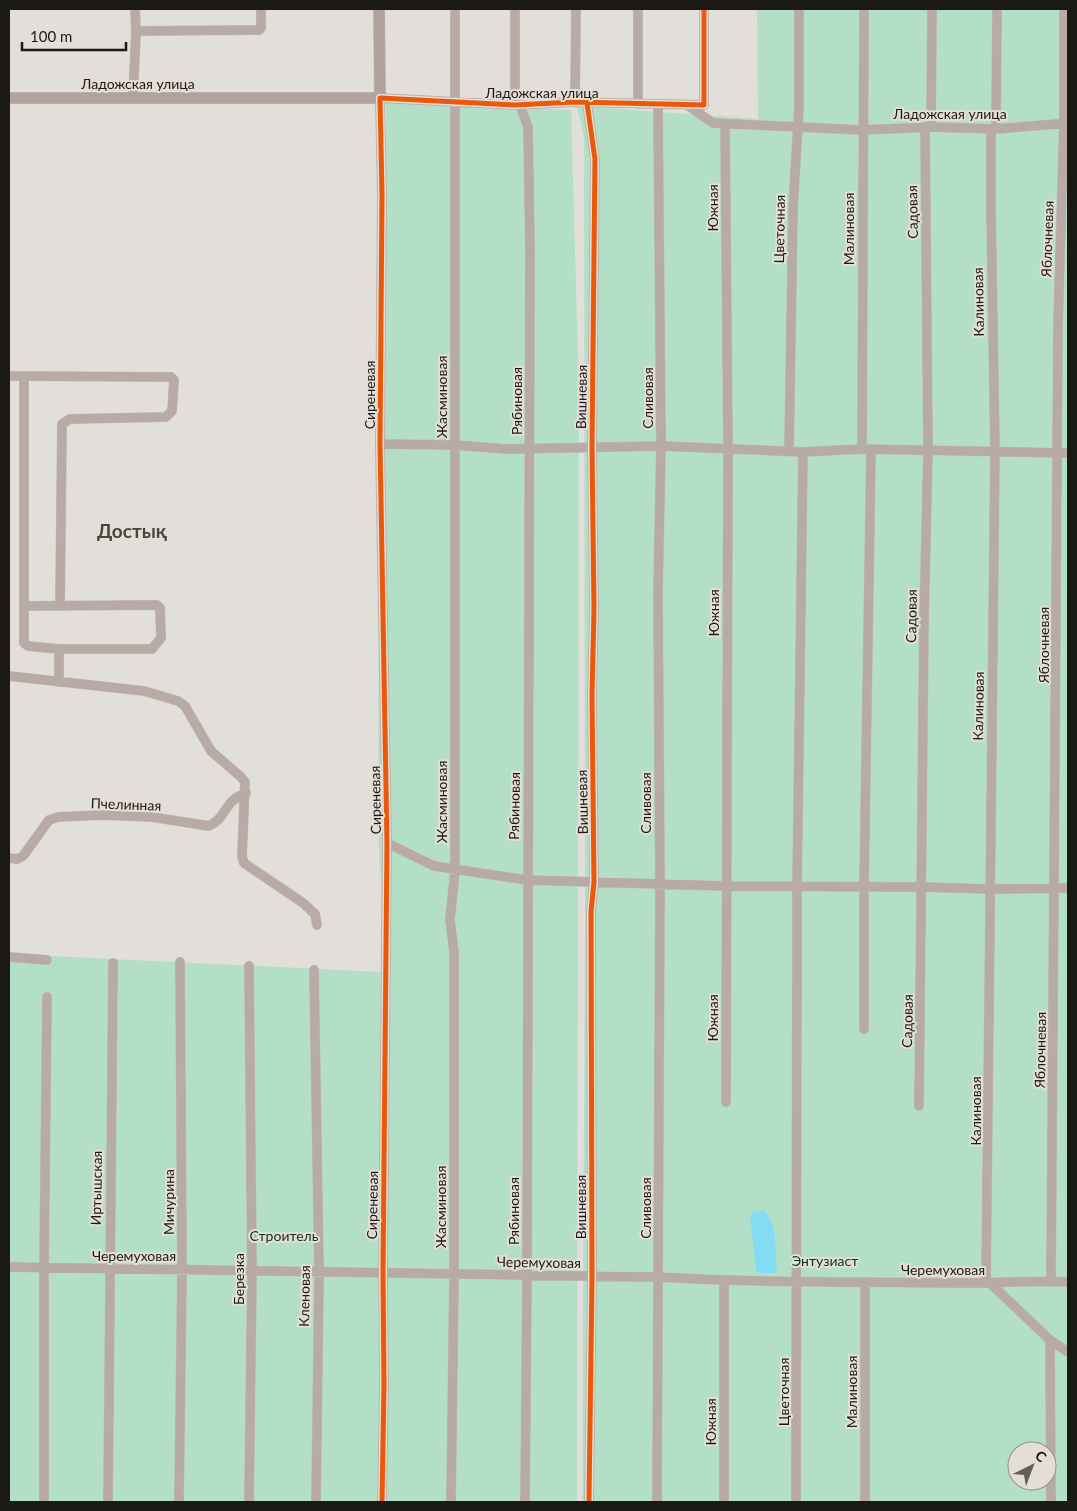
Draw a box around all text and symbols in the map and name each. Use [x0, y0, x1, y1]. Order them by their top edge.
scale bar [22, 20, 126, 52]
text: 100 m [30, 27, 72, 45]
street label: Ладожская улица [80, 75, 195, 92]
street label: Ладожская улица [484, 84, 599, 101]
street label: Ладожская улица [892, 105, 1007, 122]
street label: Южная [704, 184, 721, 232]
street label: Садовая [903, 185, 921, 239]
street label: Малиновая [840, 193, 857, 265]
street label: Цветочная [770, 194, 788, 264]
street label: Яблочневая [1037, 200, 1057, 279]
street label: Калиновая [969, 267, 987, 337]
street label: Жасминовая [433, 356, 450, 438]
street label: Сиреневая [361, 361, 378, 429]
street label: Вишневая [572, 365, 590, 429]
street label: Рябиновая [508, 367, 525, 435]
street label: Сливовая [639, 367, 656, 429]
district label: Достық [97, 519, 168, 542]
street label: Южная [705, 589, 722, 637]
street label: Садовая [902, 589, 920, 643]
street label: Яблочневая [1035, 607, 1052, 684]
street label: Калиновая [969, 671, 987, 741]
street label: Жасминовая [433, 761, 450, 843]
street label: Сиреневая [366, 766, 384, 834]
street label: Вишневая [573, 770, 591, 834]
street label: Рябиновая [505, 772, 523, 840]
street label: Сливовая [637, 772, 654, 834]
street label: Пчелинная [90, 794, 162, 814]
street label: Южная [704, 994, 721, 1042]
street label: Садовая [898, 994, 916, 1048]
street label: Яблочневая [1031, 1012, 1049, 1089]
street label: Калиновая [967, 1076, 984, 1146]
street label: Иртышская [87, 1150, 105, 1226]
street label: Жасминовая [432, 1166, 449, 1248]
street label: Мичурина [160, 1169, 177, 1235]
street label: Сиреневая [363, 1171, 381, 1239]
street label: Вишневая [572, 1175, 589, 1239]
street label: Рябиновая [505, 1177, 522, 1245]
street label: Сливовая [637, 1177, 654, 1239]
park label: Строитель [249, 1227, 319, 1244]
street label: Черемуховая [92, 1247, 176, 1264]
park label: Энтузиаст [792, 1252, 858, 1269]
street label: Березка [230, 1253, 247, 1305]
street label: Черемуховая [497, 1253, 581, 1271]
street label: Черемуховая [901, 1261, 985, 1278]
street label: Кленовая [295, 1265, 313, 1327]
street label: Малиновая [843, 1356, 860, 1428]
street label: Цветочная [775, 1358, 792, 1426]
street label: Южная [702, 1398, 719, 1446]
north arrow [1007, 1441, 1057, 1491]
text: С [1032, 1447, 1051, 1466]

